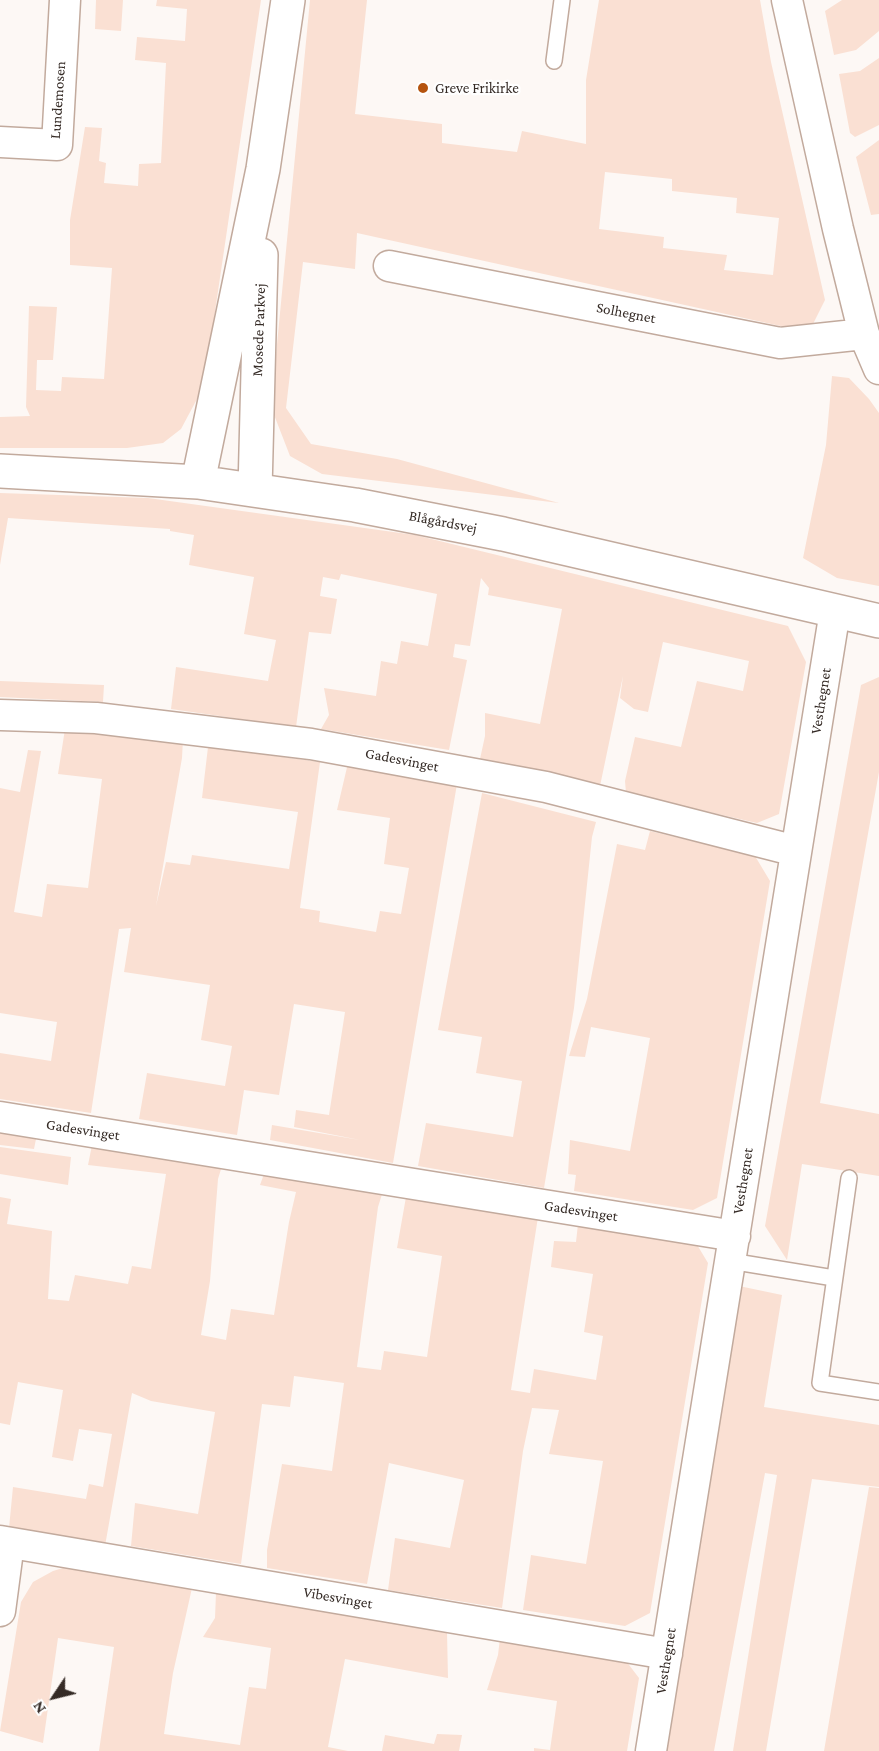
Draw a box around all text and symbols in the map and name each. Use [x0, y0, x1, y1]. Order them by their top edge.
street label: Lundemosen [46, 61, 70, 139]
place label: Greve Frikirke [435, 79, 519, 97]
marker: Greve Frikirke [416, 81, 430, 95]
street label: Mosede Parkvej [248, 283, 270, 377]
street label: Solhegnet [595, 298, 657, 328]
street label: Blågårdsvej [407, 507, 479, 537]
street label: Vesthegnet [807, 667, 835, 735]
street label: Gadesvinget [364, 744, 440, 776]
street label: Gadesvinget [45, 1115, 121, 1145]
street label: Vesthegnet [729, 1147, 757, 1215]
street label: Gadesvinget [543, 1196, 619, 1226]
street label: Vibesvinget [302, 1583, 374, 1613]
street label: Vesthegnet [652, 1627, 680, 1695]
north arrow [24, 1667, 84, 1727]
text: N [29, 1698, 49, 1717]

